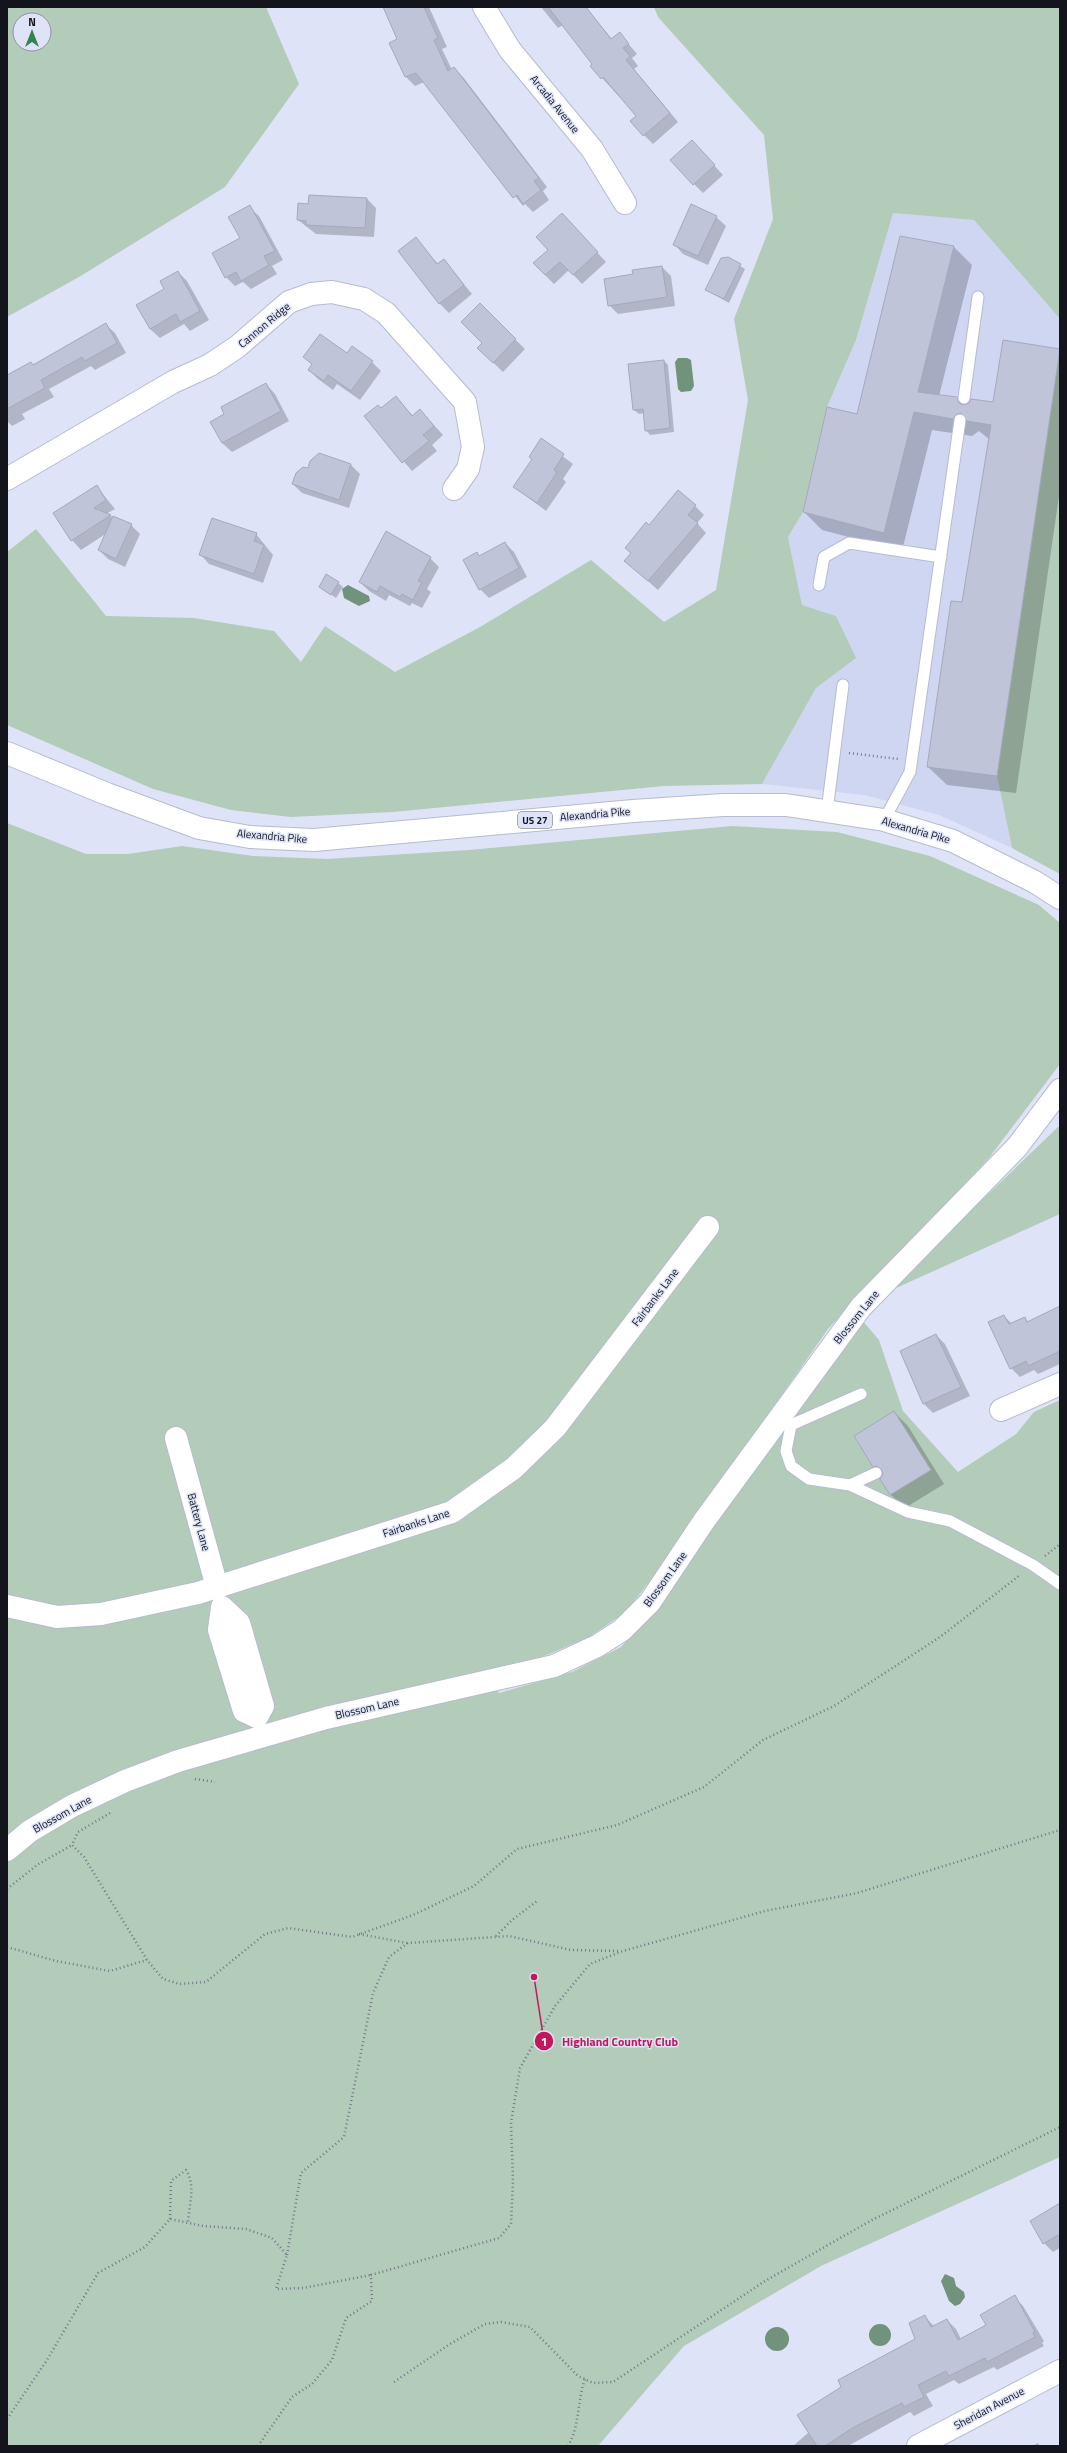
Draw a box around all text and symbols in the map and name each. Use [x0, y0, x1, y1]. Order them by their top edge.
north arrow [12, 12, 52, 52]
text: N [28, 14, 36, 30]
street label: Arcadia Avenue [526, 71, 584, 137]
street label: Cannon Ridge [234, 298, 294, 352]
street label: Alexandria Pike [559, 803, 631, 825]
road number: US 27 [518, 812, 552, 828]
street label: Alexandria Pike [880, 813, 953, 848]
street label: Alexandria Pike [236, 825, 308, 847]
street label: Fairbanks Lane [628, 1264, 683, 1330]
street label: Blossom Lane [829, 1286, 883, 1347]
street label: Battery Lane [184, 1491, 215, 1553]
street label: Fairbanks Lane [381, 1505, 452, 1541]
street label: Blossom Lane [639, 1548, 691, 1610]
street label: Blossom Lane [334, 1693, 401, 1723]
street label: Blossom Lane [30, 1791, 95, 1837]
callout: Highland Country Club [534, 2029, 686, 2053]
text: 1 [541, 2032, 547, 2051]
text: Highland Country Club [562, 2032, 678, 2051]
street label: Sheridan Avenue [951, 2382, 1027, 2433]

